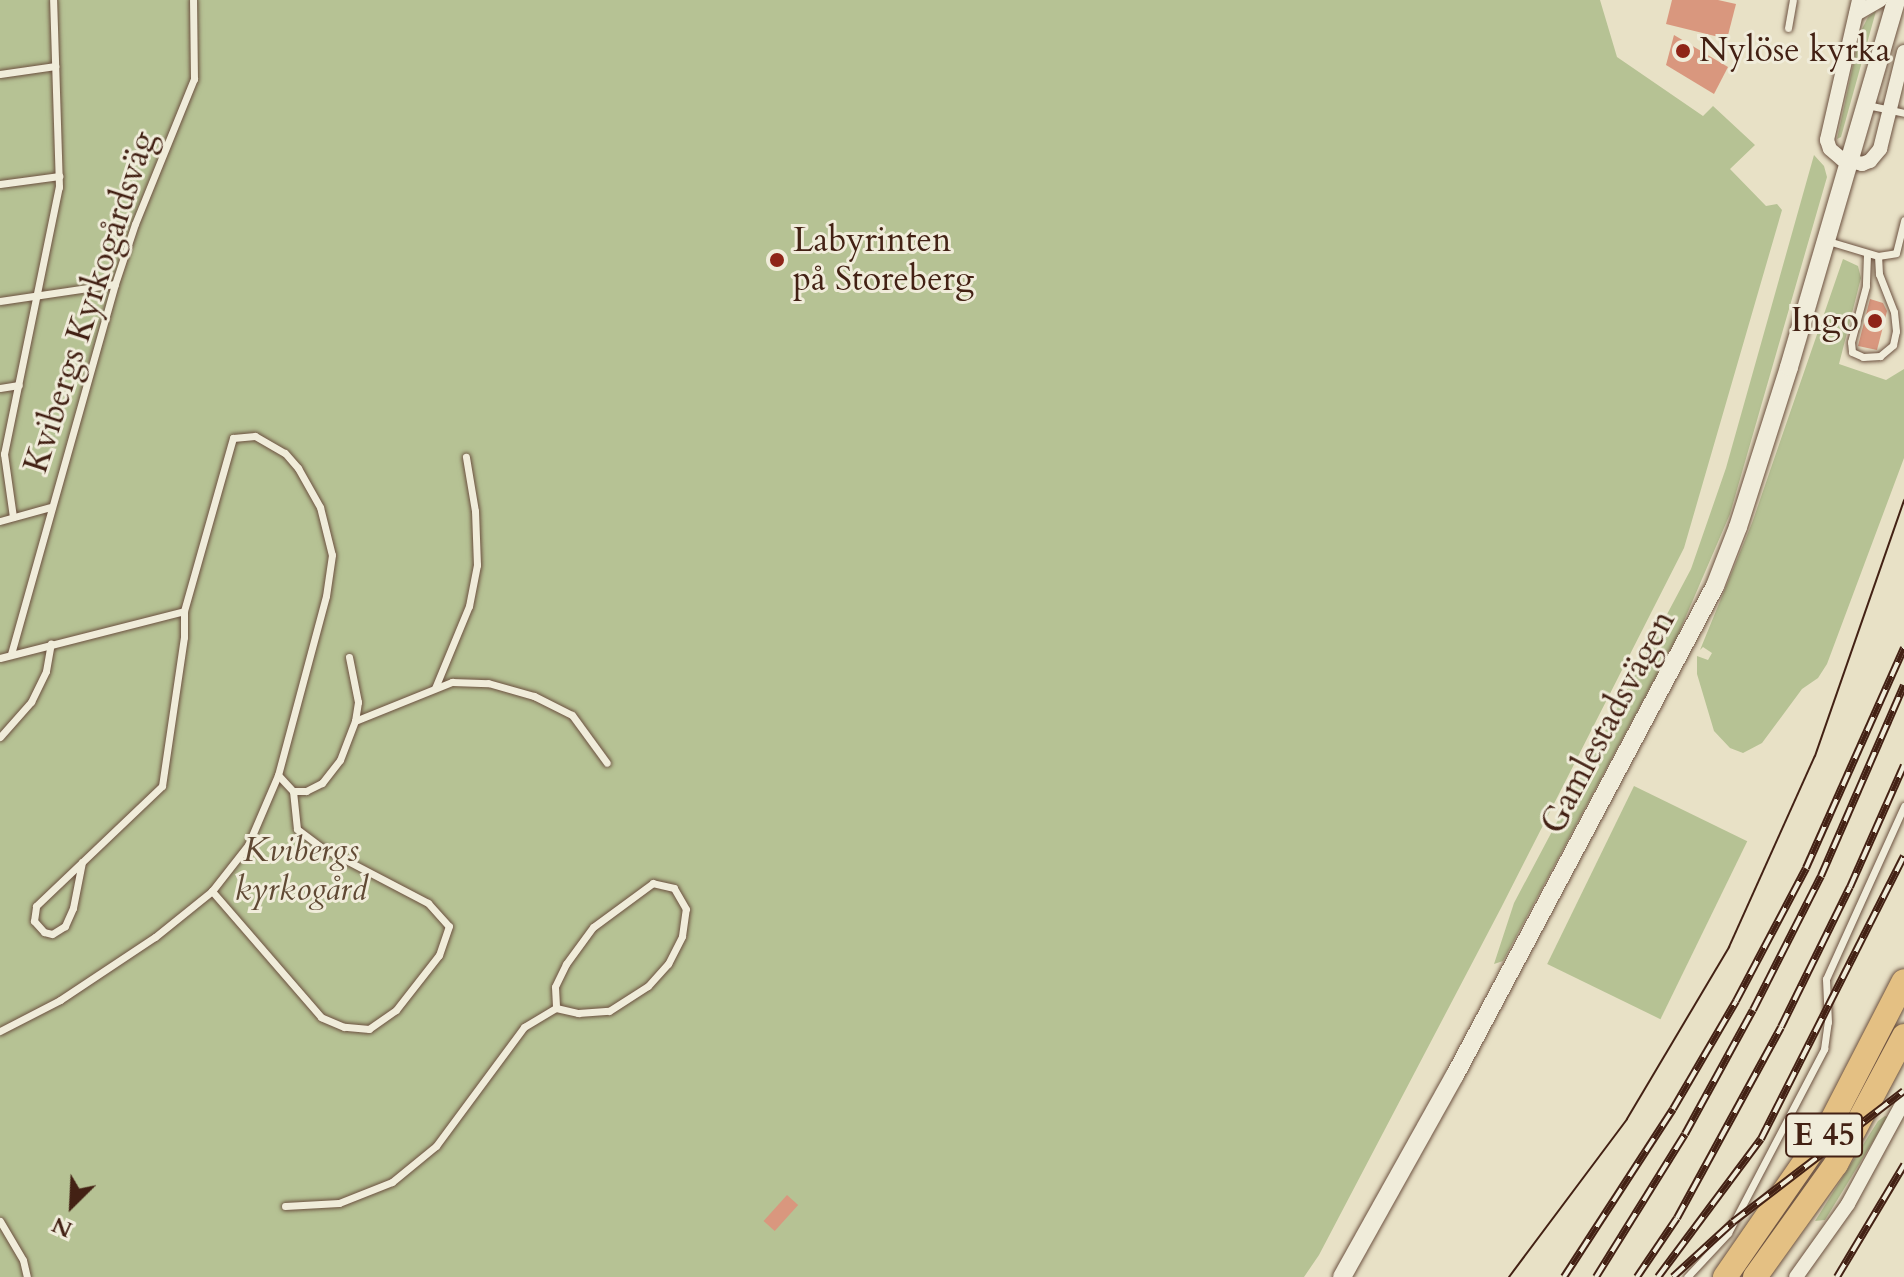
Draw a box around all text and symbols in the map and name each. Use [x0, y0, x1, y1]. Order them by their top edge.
place label: Nylöse kyrka [1699, 31, 1890, 71]
marker: Nylöse kyrka [1674, 42, 1692, 60]
street label: Kvibergs Kyrkogårdsväg [15, 126, 165, 478]
place label: Labyrinten på Storeberg [793, 220, 974, 300]
marker: Labyrinten på Storeberg [768, 251, 786, 269]
place label: Ingo [1791, 301, 1859, 341]
marker: Ingo [1866, 312, 1884, 330]
street label: Gamlestadsvägen [1532, 604, 1684, 840]
park label: Kvibergs kyrkogård [234, 830, 368, 910]
road number: E 45 [1784, 1107, 1864, 1163]
north arrow [32, 1165, 112, 1245]
text: N [47, 1209, 77, 1245]

